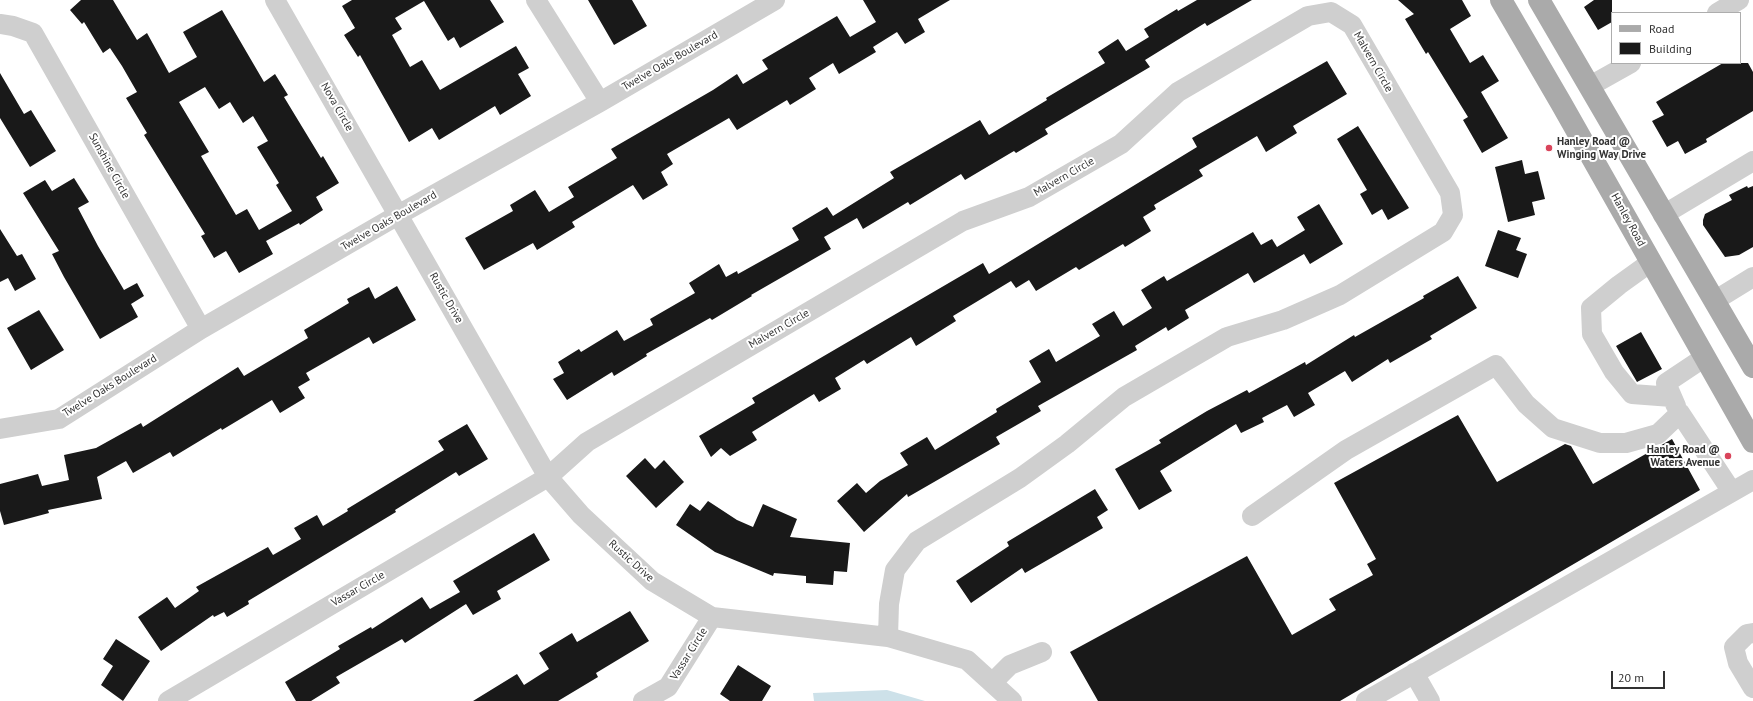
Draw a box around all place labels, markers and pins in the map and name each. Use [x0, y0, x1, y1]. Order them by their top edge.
place label: Hanley Road @ Winging Way Drive [1557, 135, 1646, 161]
marker: Hanley Road @ Winging Way Drive [1544, 143, 1554, 153]
place label: Hanley Road @ Waters Avenue [1647, 443, 1720, 469]
marker: Hanley Road @ Waters Avenue [1723, 451, 1733, 461]

